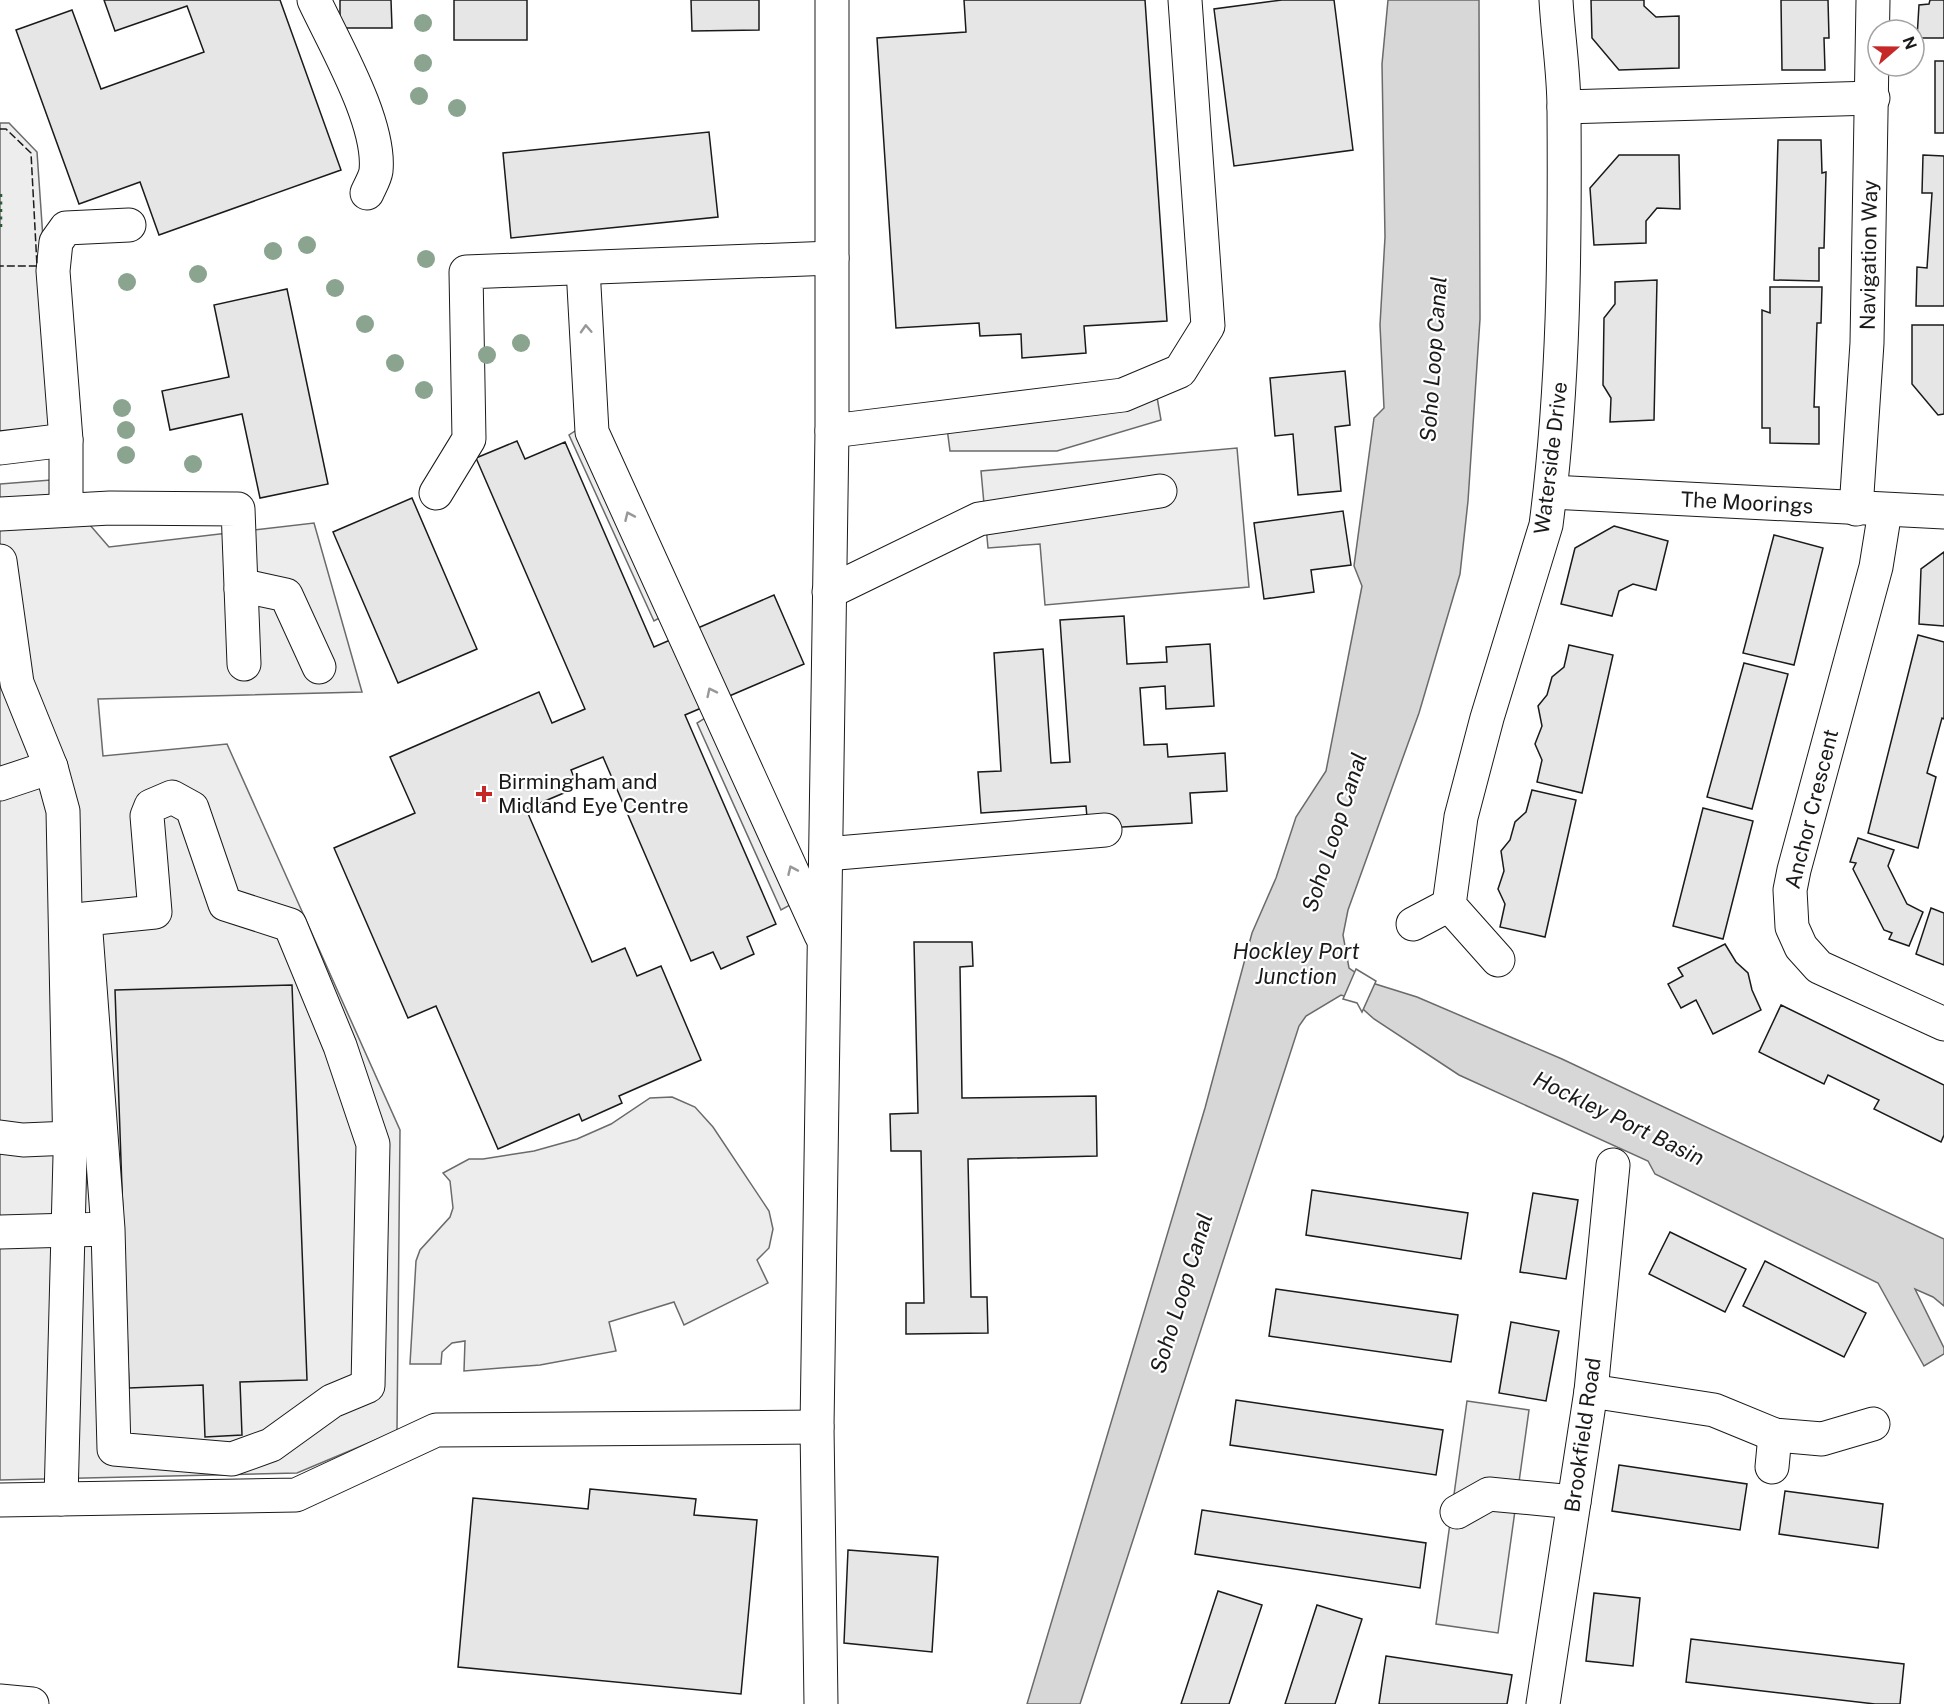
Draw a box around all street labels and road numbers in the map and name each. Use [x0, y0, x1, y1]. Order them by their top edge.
street label: Navigation Way [1855, 180, 1882, 330]
street label: Waterside Drive [1529, 380, 1572, 536]
street label: The Moorings [1680, 487, 1814, 518]
street label: Anchor Crescent [1780, 726, 1843, 891]
street label: Brookfield Road [1559, 1356, 1606, 1514]

